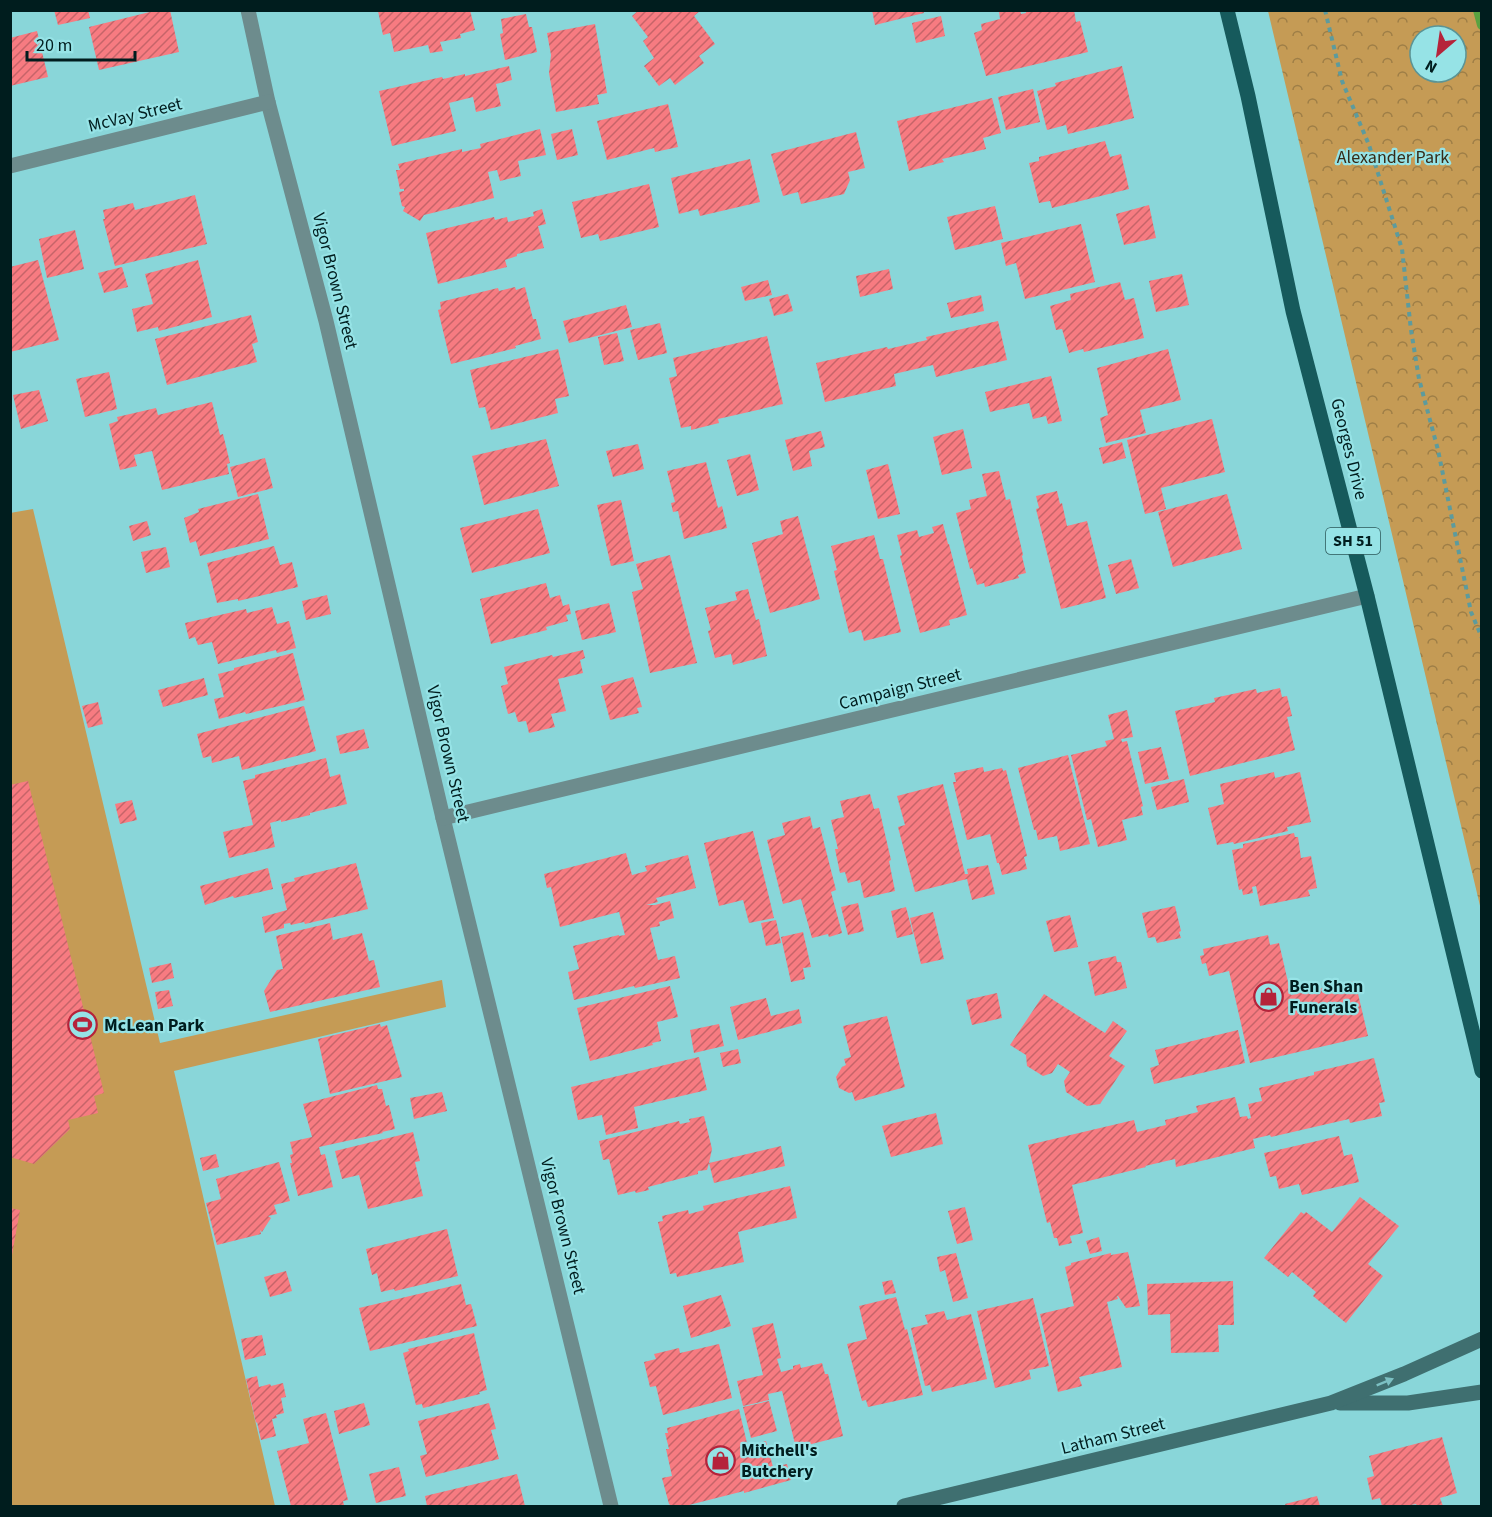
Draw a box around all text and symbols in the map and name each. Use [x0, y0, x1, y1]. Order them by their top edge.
scale bar [27, 24, 135, 62]
north arrow [1408, 24, 1468, 84]
text: 20 m [36, 33, 72, 58]
text: N [1421, 54, 1441, 78]
street label: McVay Street [85, 91, 185, 139]
park label: Alexander Park [1337, 145, 1449, 170]
street label: Vigor Brown Street [306, 210, 364, 352]
street label: Georges Drive [1324, 396, 1374, 502]
road number: SH 51 [1326, 528, 1380, 554]
street label: Campaign Street [836, 662, 964, 716]
street label: Vigor Brown Street [420, 683, 476, 825]
place label: Ben Shan Funerals [1289, 974, 1363, 1020]
shop icon: Ben Shan Funerals [1252, 980, 1284, 1012]
sports icon: McLean Park [67, 1009, 99, 1041]
place label: McLean Park [104, 1013, 204, 1038]
street label: Vigor Brown Street [534, 1155, 592, 1297]
one-way arrow [1377, 1377, 1395, 1387]
street label: Latham Street [1058, 1411, 1168, 1461]
place label: Mitchell's Butchery [741, 1438, 818, 1484]
shop icon: Mitchell's Butchery [704, 1444, 736, 1476]

